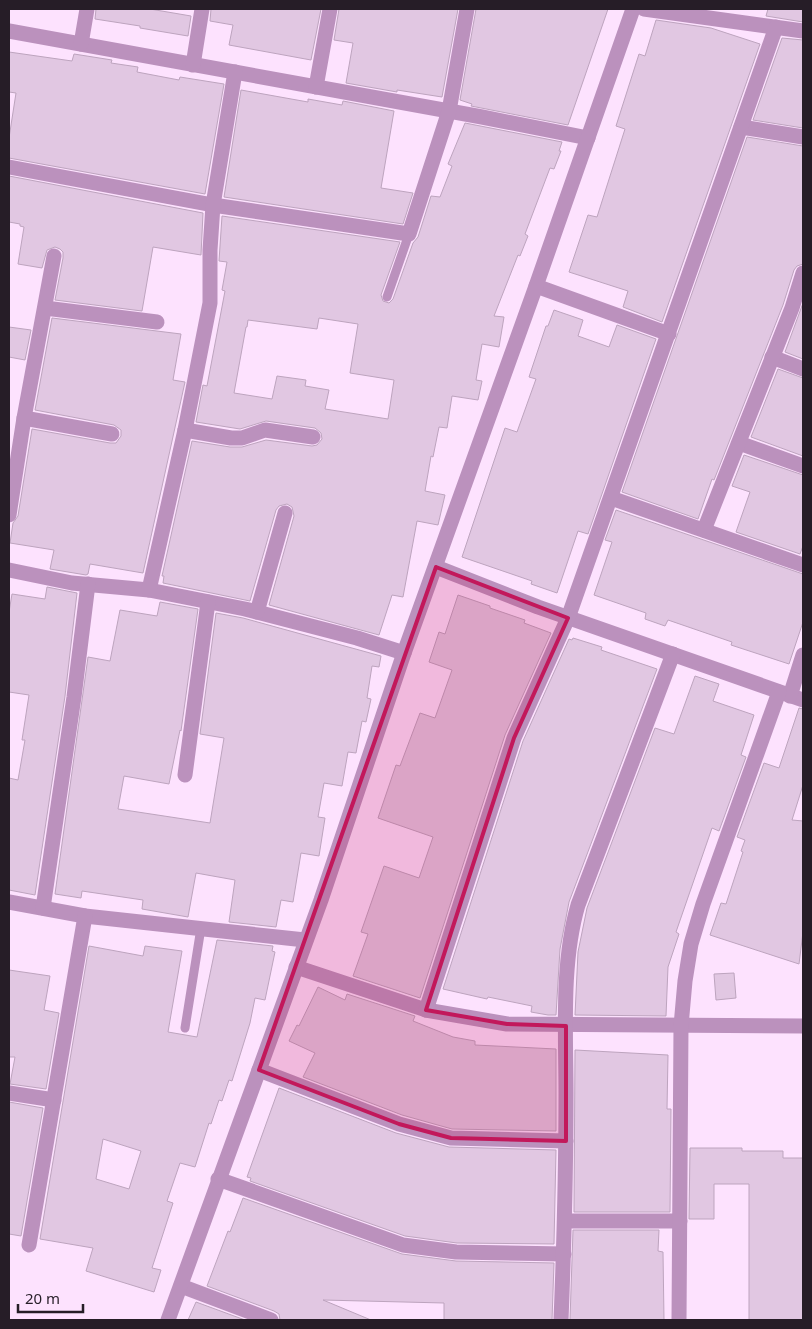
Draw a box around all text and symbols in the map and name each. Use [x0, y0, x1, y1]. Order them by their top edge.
scale bar [18, 1282, 82, 1314]
text: 20 m [25, 1288, 60, 1308]

